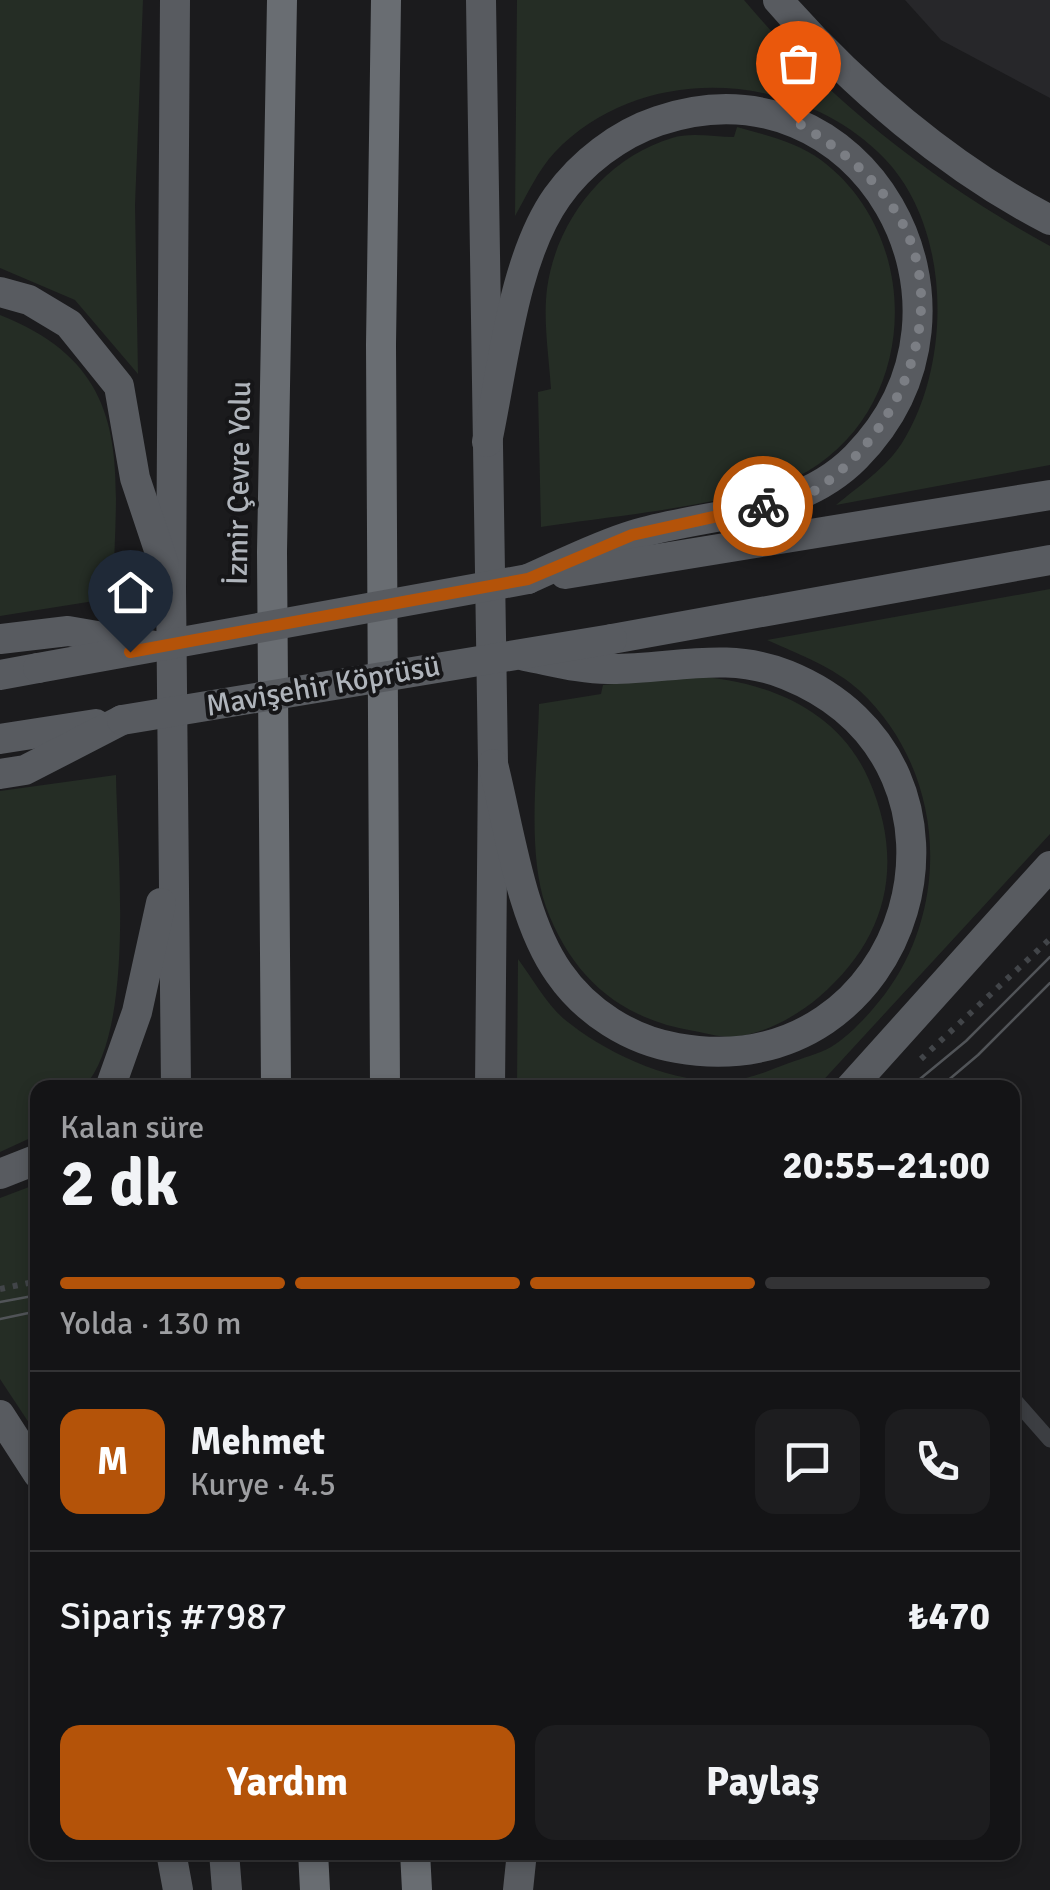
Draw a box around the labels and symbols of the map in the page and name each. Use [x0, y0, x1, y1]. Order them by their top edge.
pin [756, 21, 841, 124]
street label: İzmir Çevre Yolu [219, 381, 259, 585]
courier [713, 456, 813, 556]
pin [88, 550, 173, 653]
street label: Mavişehir Köprüsü [203, 647, 443, 725]

